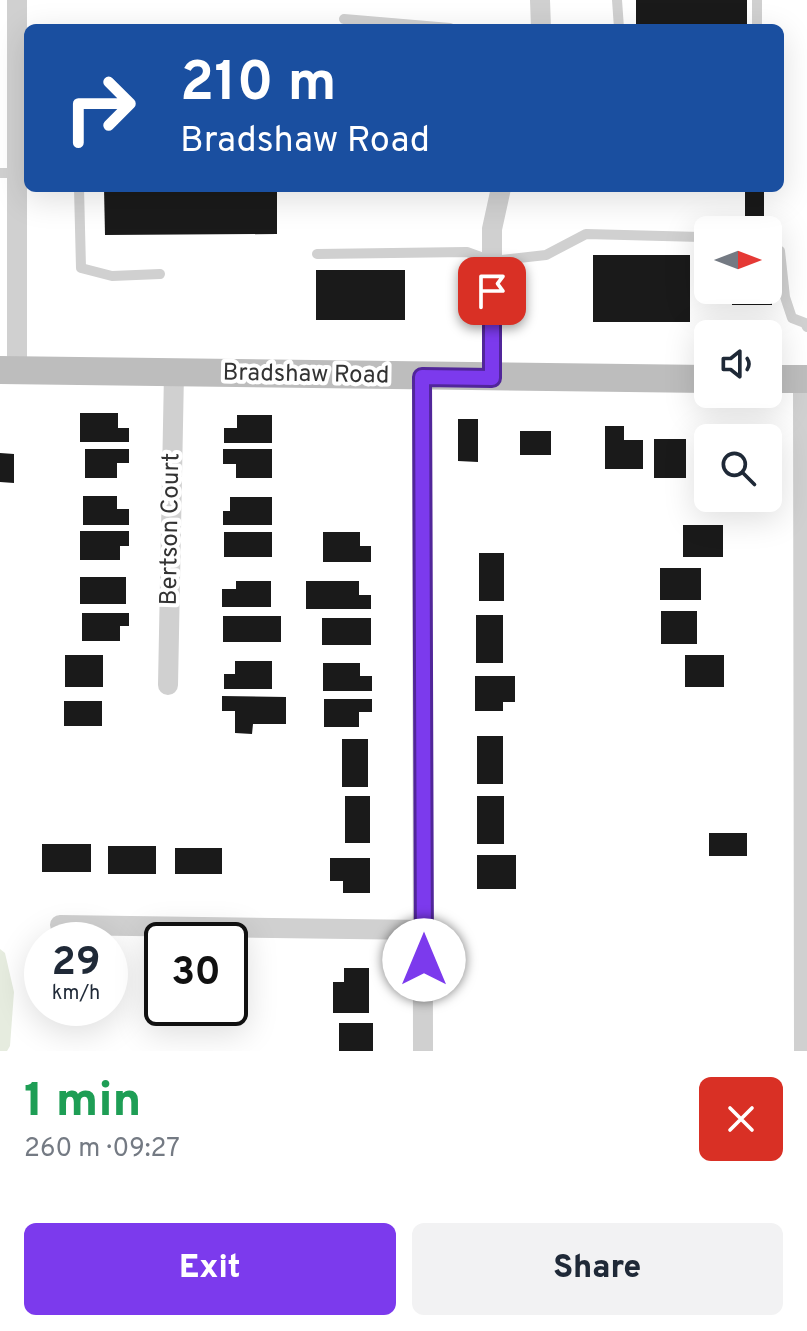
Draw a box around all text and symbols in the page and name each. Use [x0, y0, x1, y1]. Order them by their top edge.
text: 210 m [180, 50, 337, 120]
icon: right [48, 56, 152, 160]
text: Bradshaw Road [180, 119, 430, 165]
north arrow [694, 216, 782, 304]
map controls [694, 216, 782, 512]
pin [458, 257, 526, 325]
icon: arrive [470, 269, 514, 313]
button: sound [694, 320, 782, 408]
street label: Bradshaw Road [222, 359, 390, 391]
button: search [694, 424, 782, 512]
street label: Bertson Court [155, 452, 187, 606]
position arrow [382, 918, 466, 1002]
speed limit sign: 30 [144, 922, 248, 1026]
text: 29 [51, 939, 101, 989]
text: km/h [52, 981, 100, 1007]
text: 1 min [24, 1073, 141, 1133]
button: close [699, 1077, 783, 1161]
text: 260 m · 09:27 [24, 1133, 180, 1166]
button: Exit [24, 1223, 396, 1315]
button: Share [412, 1223, 783, 1315]

